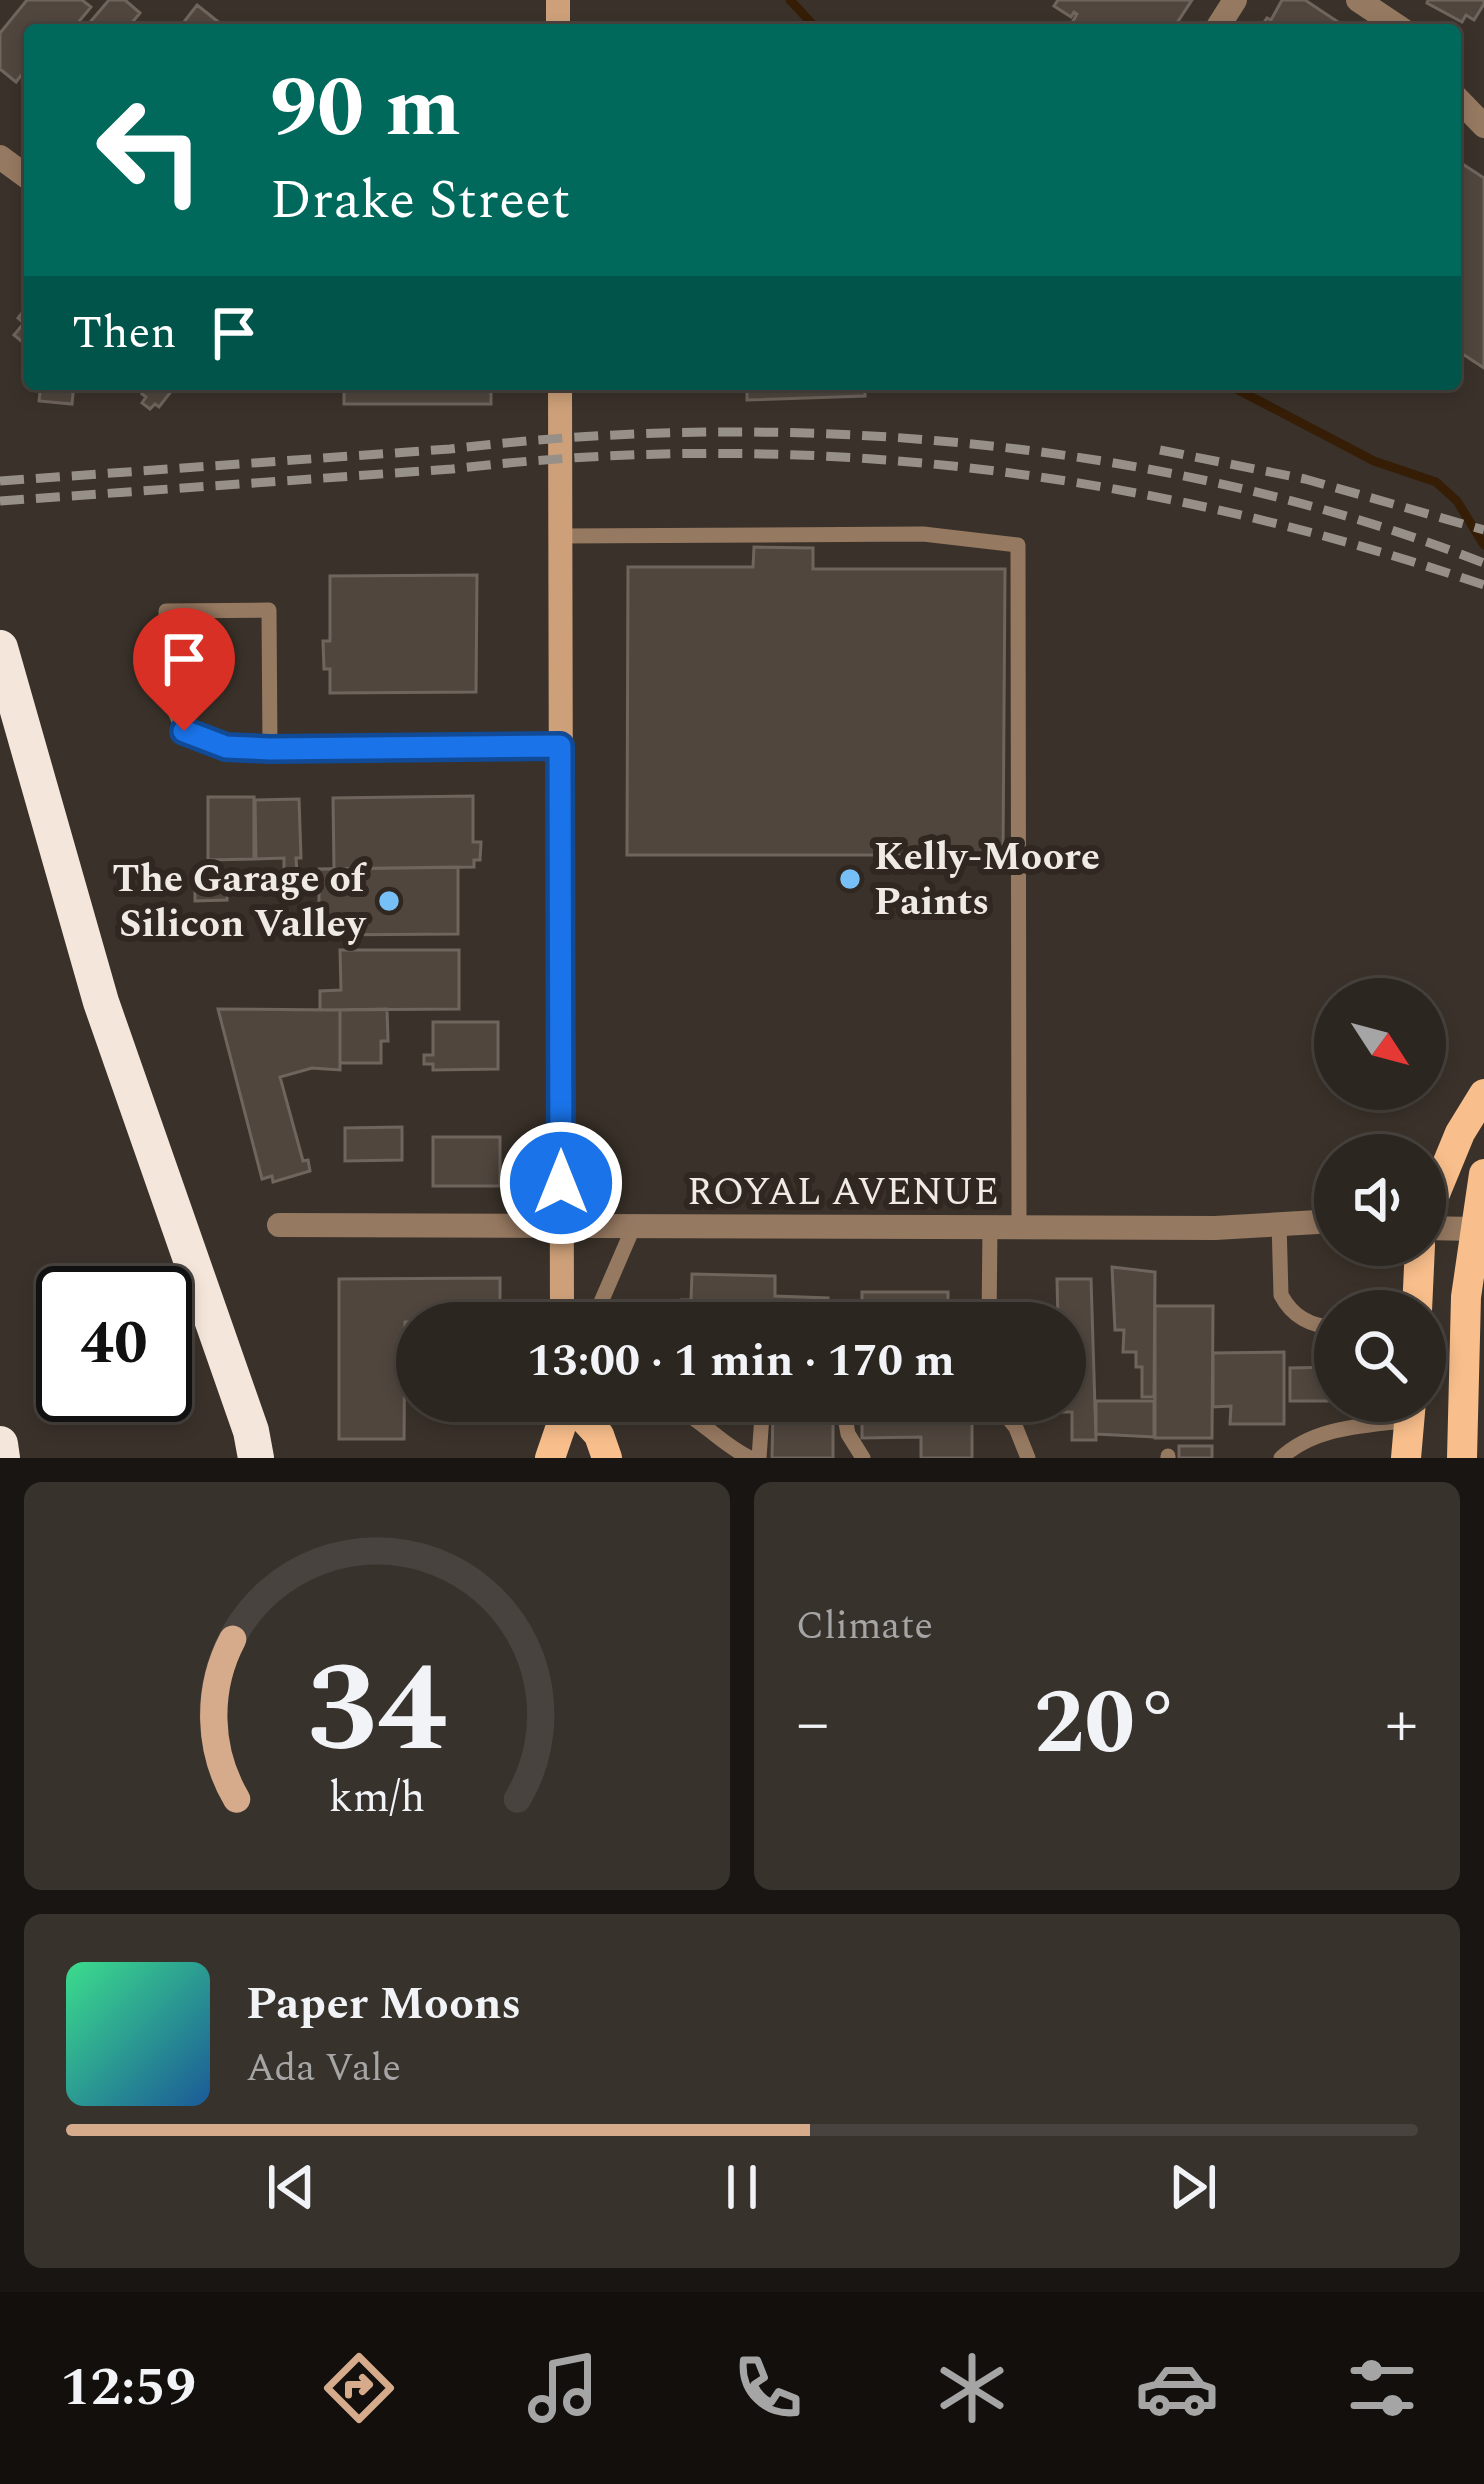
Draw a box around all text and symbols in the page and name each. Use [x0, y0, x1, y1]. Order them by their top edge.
text: 90 m [270, 45, 461, 173]
icon: left [72, 72, 228, 228]
text: Drake Street [270, 160, 570, 242]
text: Then [72, 299, 177, 368]
icon: arrive [201, 300, 267, 366]
pin [133, 608, 235, 731]
icon: arrive [151, 626, 217, 692]
place label: Kelly-Moore Paints [874, 828, 1100, 932]
place label: The Garage of Silicon Valley [112, 850, 368, 954]
marker: Kelly-Moore Paints [837, 866, 863, 892]
marker: The Garage of Silicon Valley [376, 888, 402, 914]
north arrow [1314, 978, 1446, 1110]
map controls [1314, 978, 1446, 1422]
position arrow [498, 1120, 624, 1246]
button: sound [1314, 1134, 1446, 1266]
street label: ROYAL AVENUE [687, 1163, 999, 1222]
speed limit sign: 40 [36, 1266, 192, 1422]
button: search [1314, 1290, 1446, 1422]
text: 13:00 · 1 min · 170 m [527, 1327, 955, 1396]
text: Climate [796, 1597, 933, 1656]
text: 34 [307, 1616, 447, 1806]
text: 20° [1034, 1656, 1180, 1793]
text: − [796, 1674, 829, 1775]
text: + [1385, 1674, 1418, 1775]
text: km/h [329, 1766, 425, 1831]
text: Paper Moons [246, 1970, 521, 2039]
text: Ada Vale [246, 2039, 401, 2098]
icon: previous [258, 2154, 324, 2220]
icon: pause [709, 2154, 775, 2220]
icon: next [1160, 2154, 1226, 2220]
icon: directions [317, 2346, 401, 2430]
icon: music [521, 2346, 605, 2430]
icon: phone [726, 2346, 810, 2430]
icon: climate [930, 2346, 1014, 2430]
icon: car [1135, 2346, 1219, 2430]
icon: filters [1340, 2346, 1424, 2430]
text: 12:59 [60, 2347, 196, 2429]

